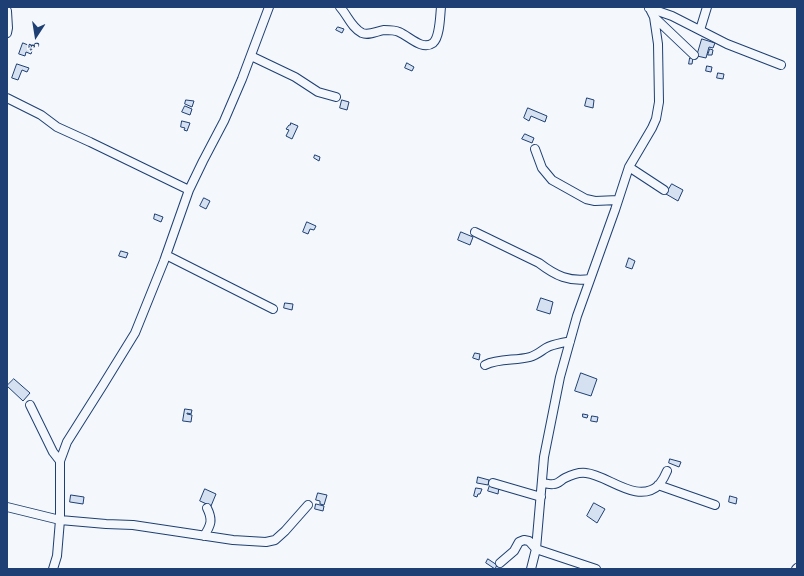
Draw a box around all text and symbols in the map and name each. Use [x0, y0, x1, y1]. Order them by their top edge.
north arrow [16, 16, 56, 56]
text: ش [26, 41, 40, 56]

